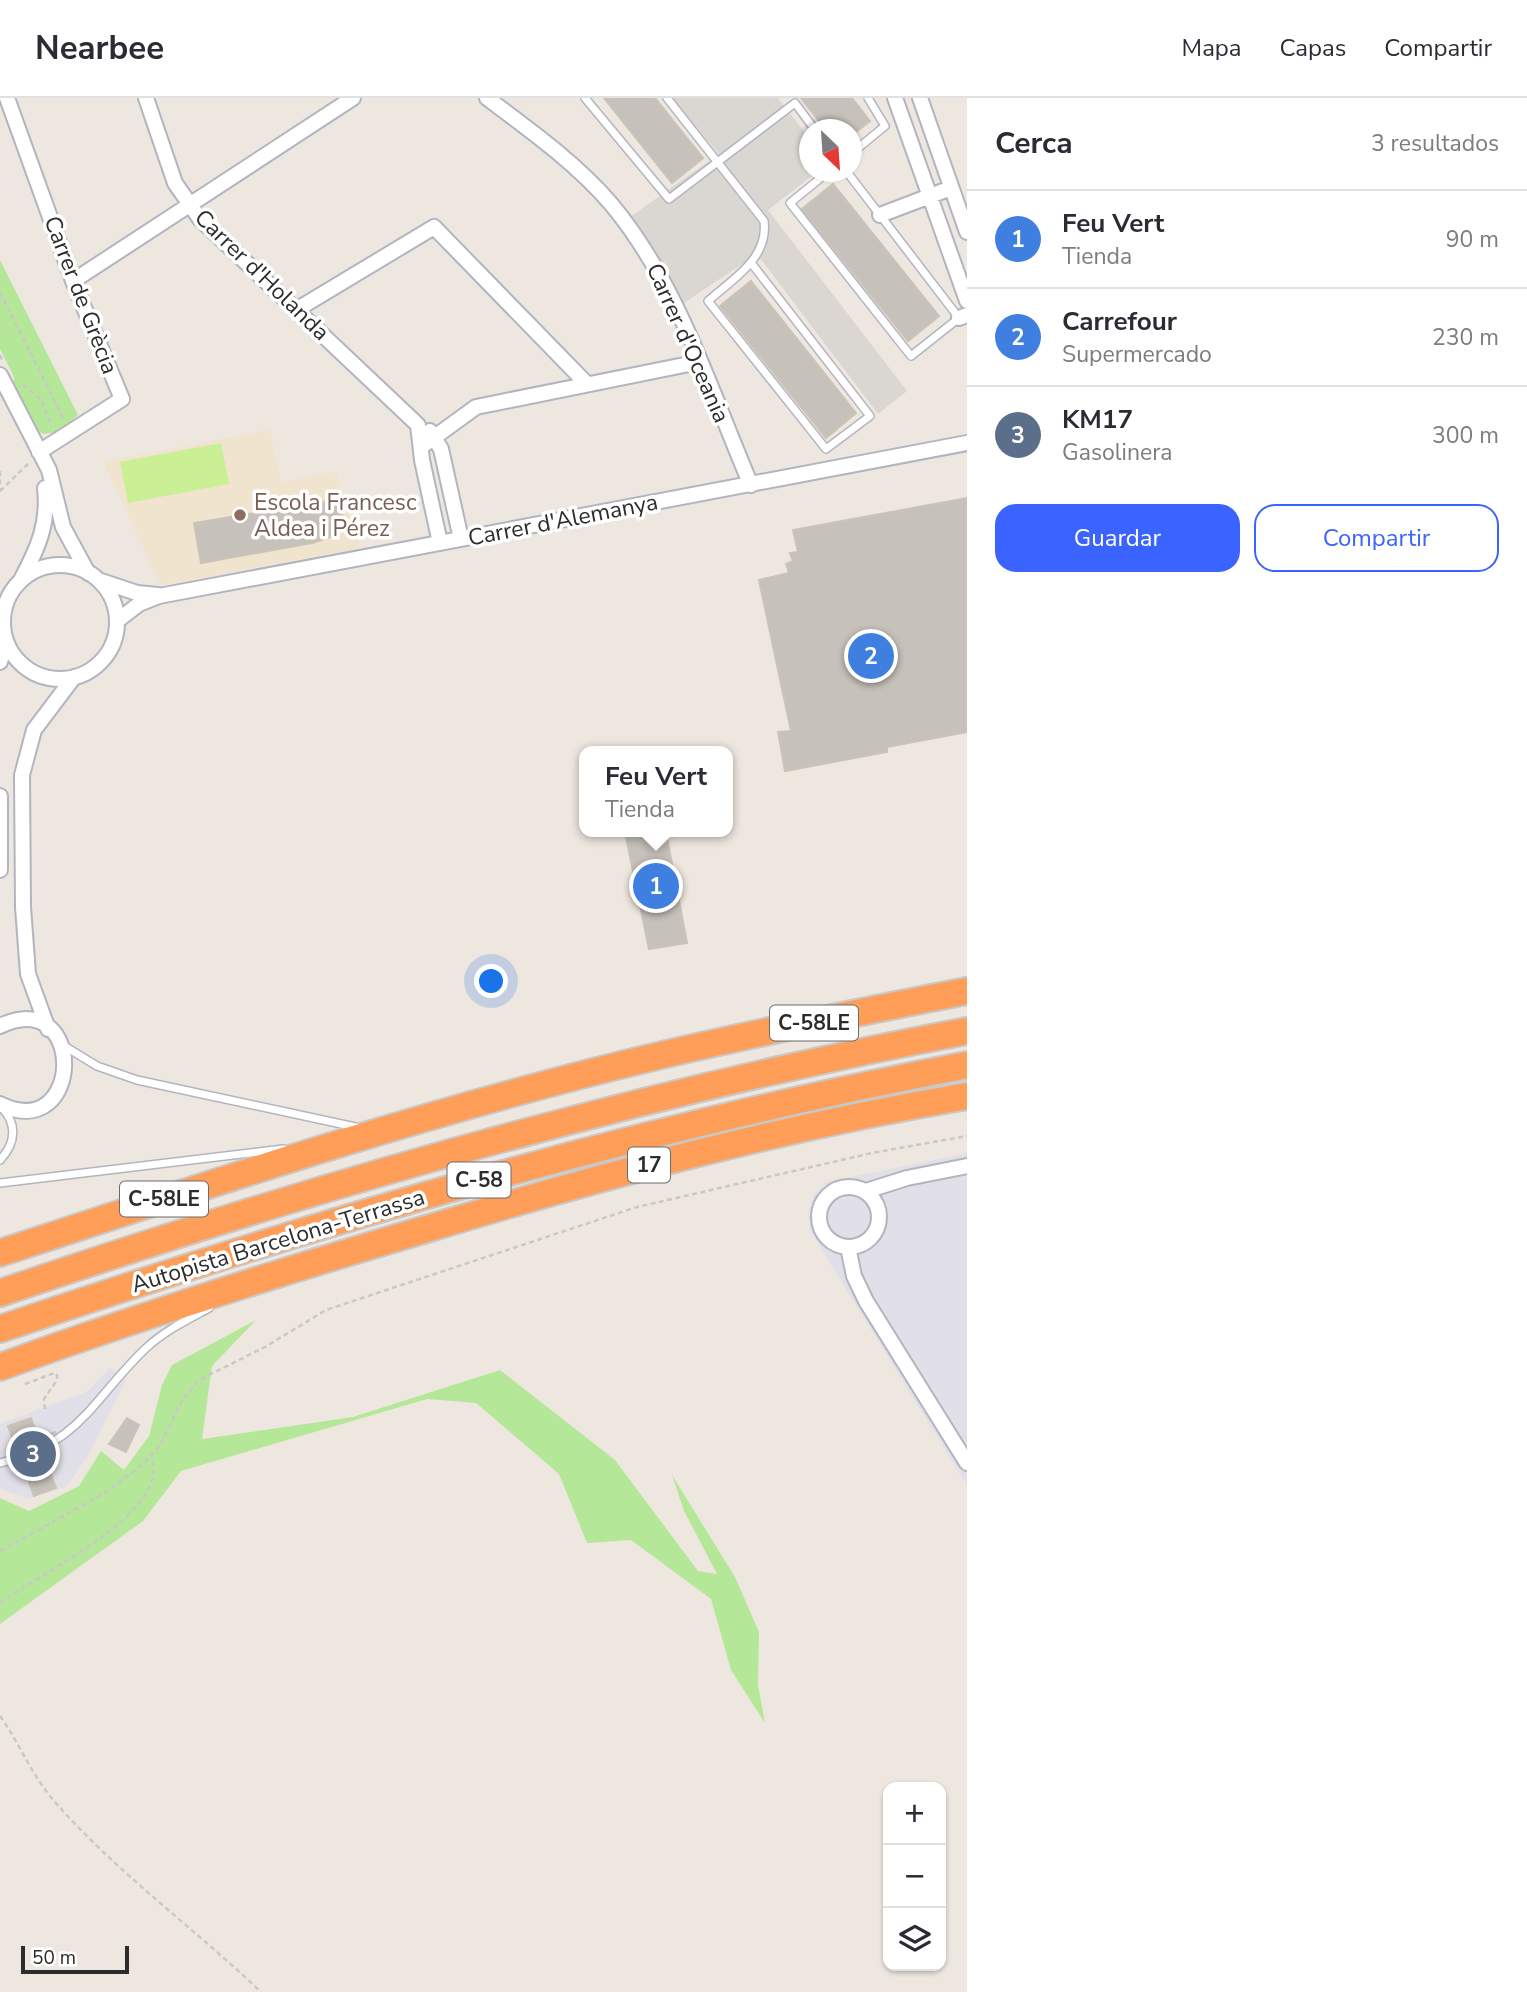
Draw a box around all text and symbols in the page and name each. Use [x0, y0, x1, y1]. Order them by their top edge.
text: Nearbee [35, 26, 164, 71]
text: Mapa [1182, 32, 1242, 64]
text: Capas [1280, 32, 1346, 64]
text: Compartir [1384, 32, 1492, 64]
north arrow [799, 119, 862, 182]
text: Cerca [995, 123, 1073, 164]
text: 3 resultados [1371, 128, 1499, 159]
street label: Carrer d'Holanda [188, 203, 336, 347]
text: Feu Vert [1062, 206, 1164, 241]
street label: Carrer de Grècia [37, 212, 125, 378]
text: 1 [1011, 224, 1025, 255]
text: 90 m [1446, 224, 1499, 255]
text: Tienda [1062, 241, 1132, 272]
street label: Carrer d'Oceania [639, 258, 737, 428]
text: Carrefour [1062, 304, 1177, 339]
text: 2 [1011, 322, 1025, 353]
text: 230 m [1432, 322, 1499, 353]
text: Supermercado [1062, 339, 1212, 370]
text: KM17 [1062, 402, 1133, 437]
text: 3 [1011, 420, 1025, 451]
text: 300 m [1432, 420, 1499, 451]
text: Gasolinera [1062, 437, 1173, 468]
street label: Carrer d'Alemanya [465, 486, 661, 554]
place label: Escola Francesc Aldea i Pérez [254, 487, 417, 544]
button: Guardar [995, 504, 1240, 572]
button: Compartir [1254, 504, 1499, 572]
marker: Escola Francesc Aldea i Pérez [232, 507, 248, 523]
pin: 2 [848, 630, 894, 682]
popup [579, 746, 733, 837]
text: Feu Vert [605, 759, 707, 794]
text: Tienda [605, 794, 675, 825]
pin: 1 [633, 860, 679, 912]
your location [474, 964, 508, 998]
road number: C-58LE [770, 1006, 858, 1040]
road number: 17 [628, 1148, 670, 1182]
road number: C-58 [448, 1162, 510, 1198]
road number: C-58LE [120, 1182, 208, 1216]
street label: Autopista Barcelona-Terrassa [127, 1182, 429, 1300]
pin: 3 [10, 1428, 56, 1480]
map controls [883, 1782, 946, 1971]
button: + [883, 1782, 946, 1845]
button: − [883, 1845, 946, 1908]
button: layers [883, 1908, 946, 1971]
scale bar [21, 1943, 130, 1975]
text: 50 m [32, 1945, 76, 1971]

